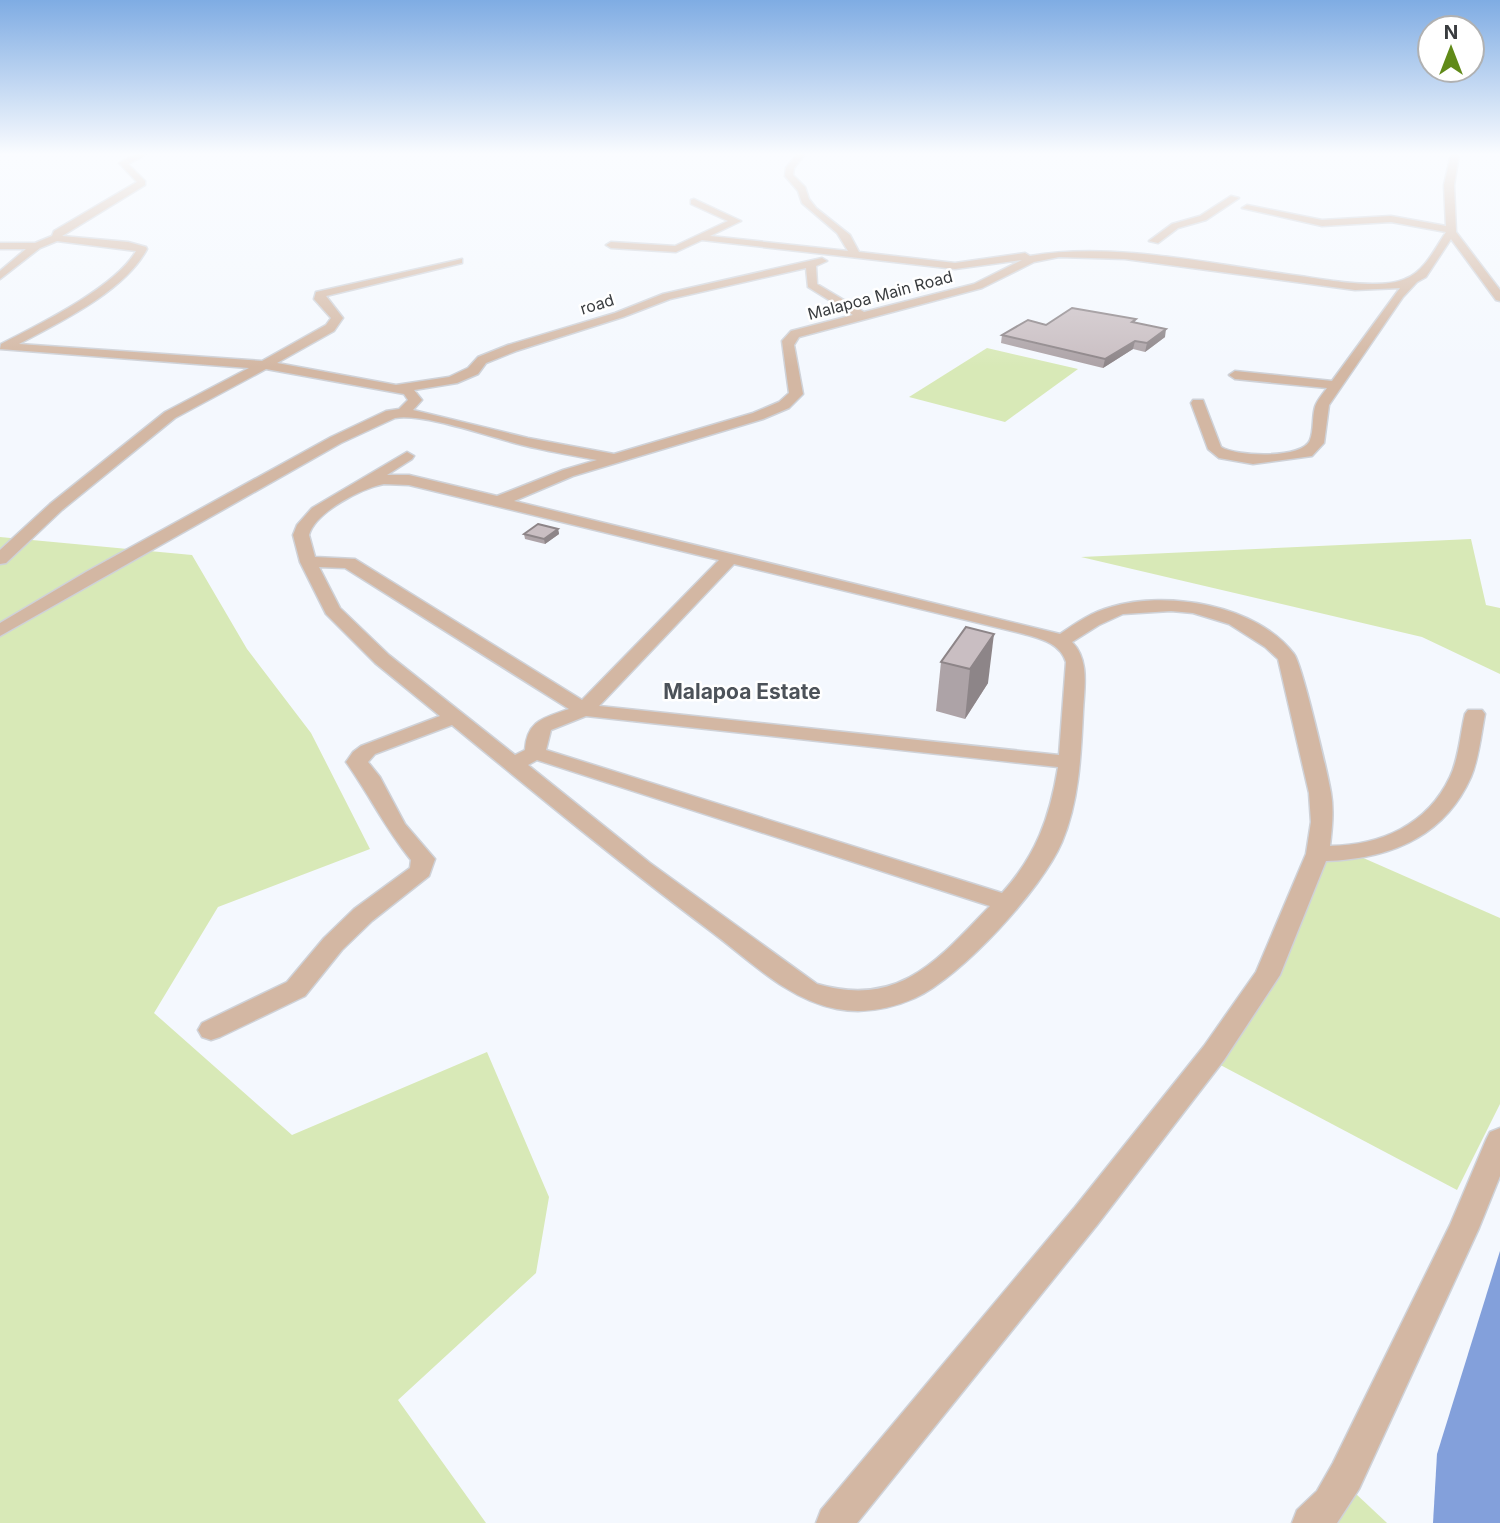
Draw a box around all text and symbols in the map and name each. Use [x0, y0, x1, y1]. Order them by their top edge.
north arrow [1416, 14, 1486, 84]
text: N [1444, 21, 1458, 44]
street label: Malapoa Main Road [805, 266, 955, 324]
street label: road [578, 289, 616, 319]
district label: Malapoa Estate [663, 679, 821, 704]

